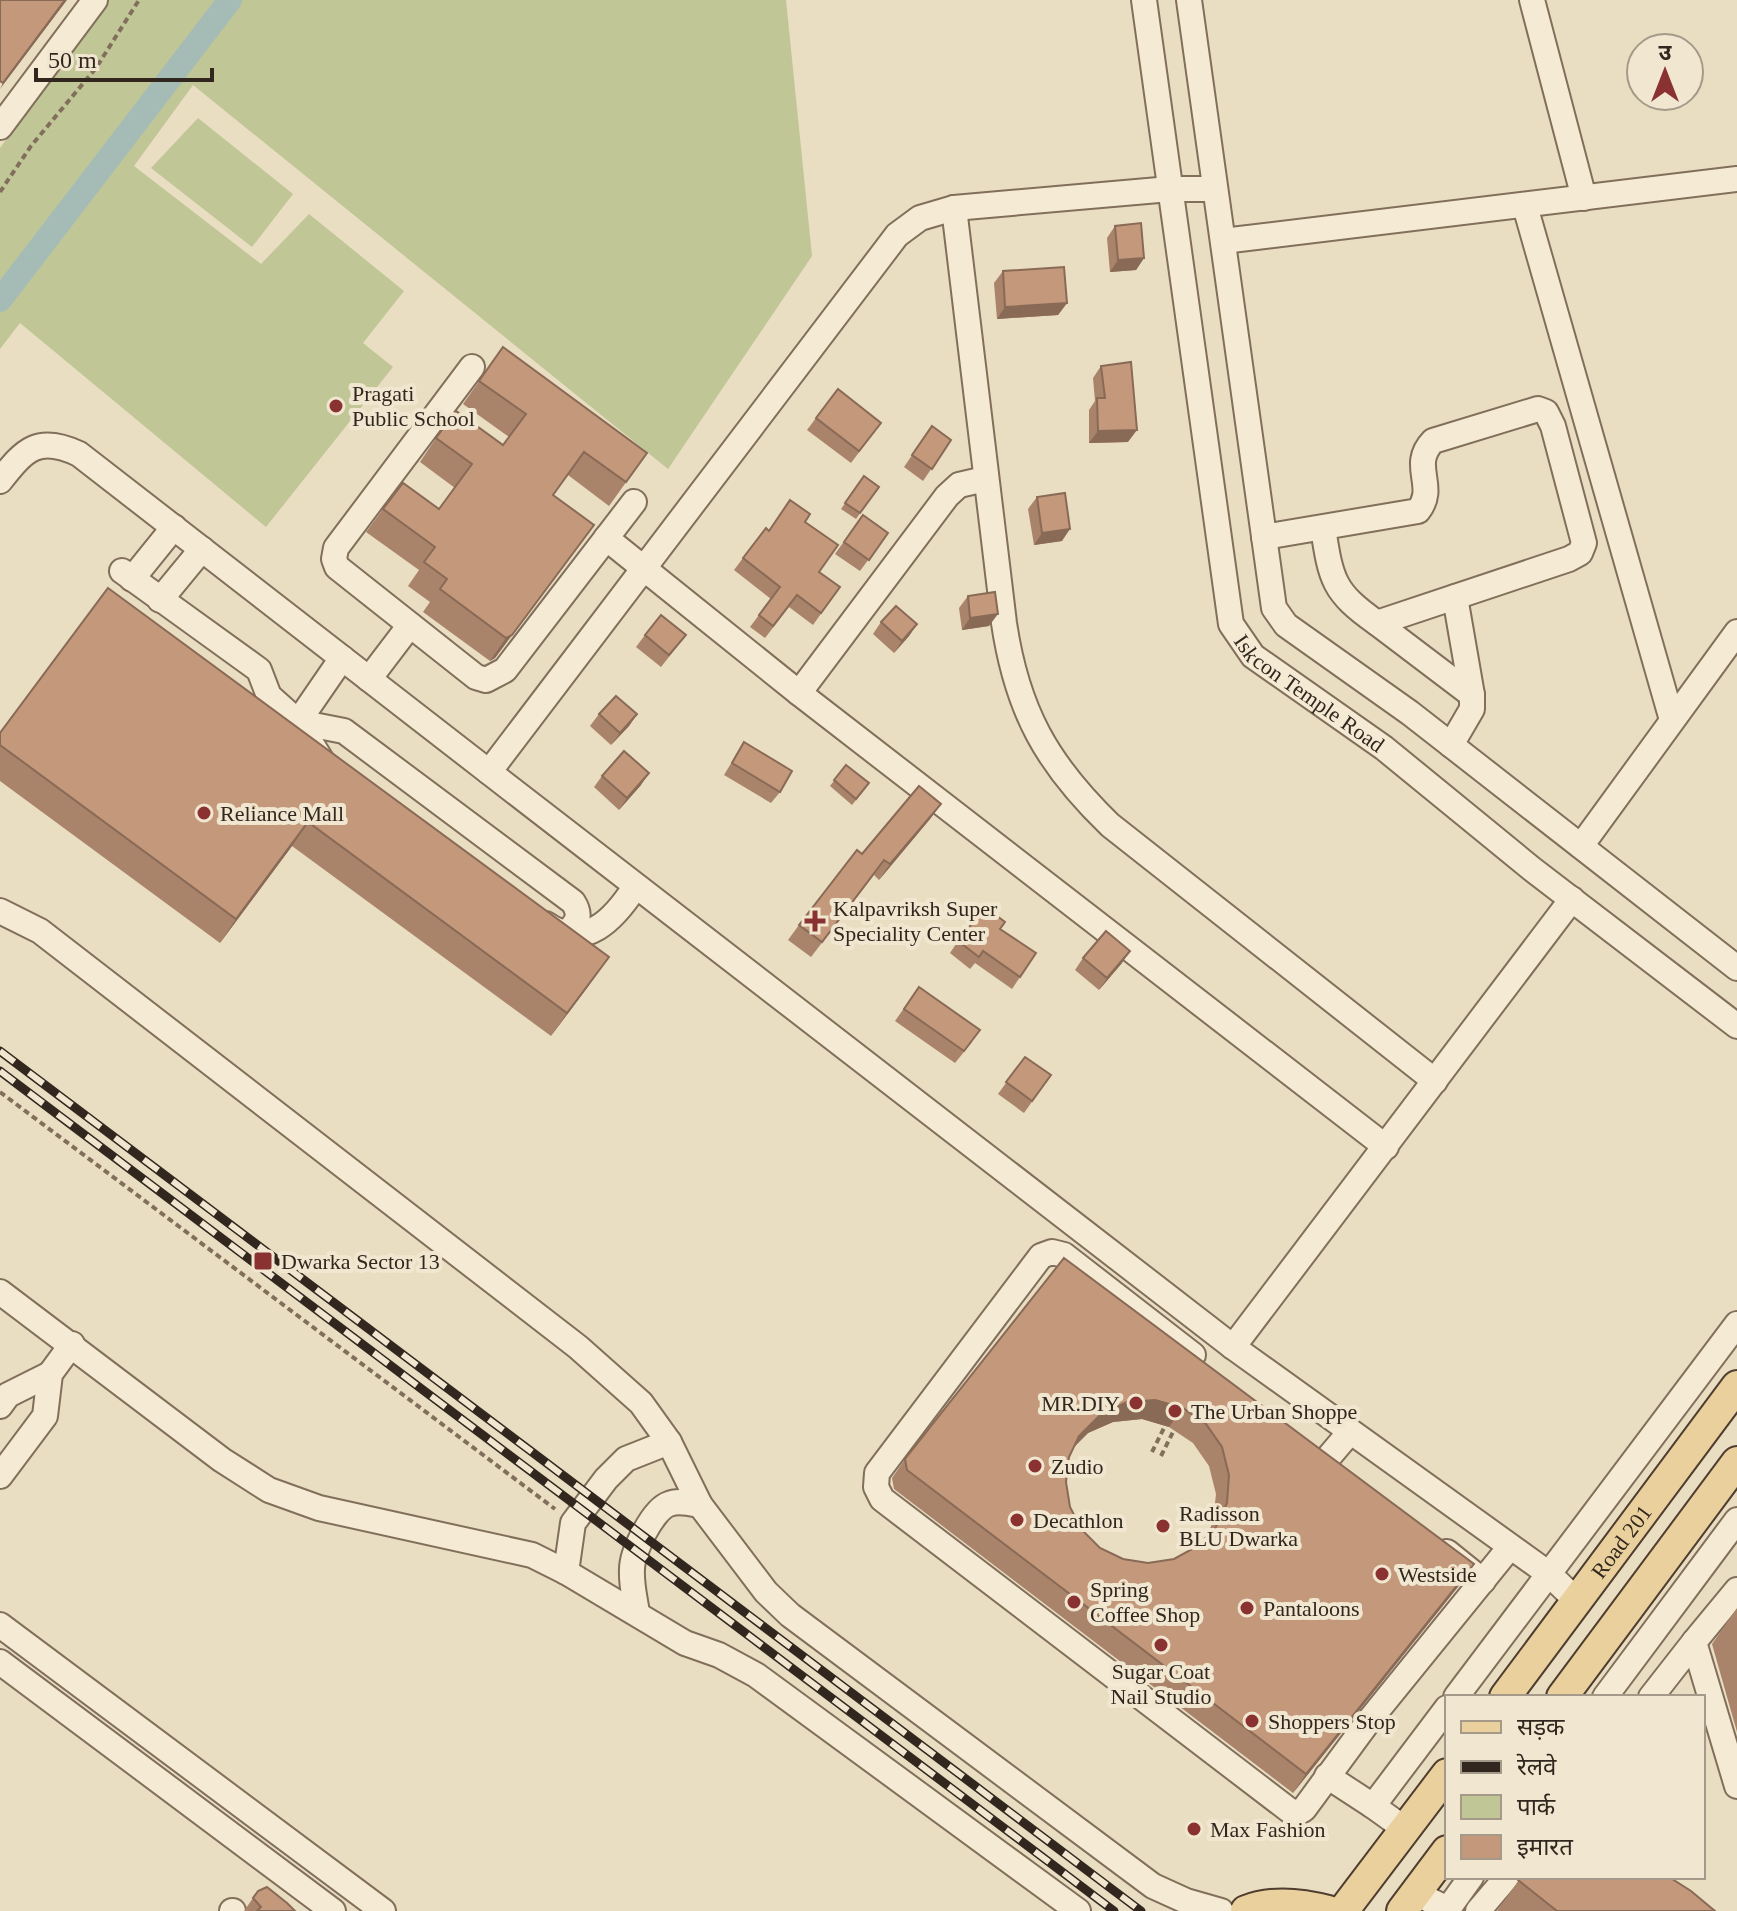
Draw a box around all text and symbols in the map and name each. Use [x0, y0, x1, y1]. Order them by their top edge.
scale bar [36, 32, 212, 82]
north arrow [1625, 32, 1705, 112]
text: उ [1659, 40, 1673, 65]
text: 50 m [48, 47, 97, 73]
place label: Pragati Public School [352, 381, 475, 431]
marker: Pragati Public School [327, 397, 345, 415]
street label: Iskcon Temple Road [1229, 629, 1389, 757]
place label: Reliance Mall [220, 801, 344, 826]
marker: Reliance Mall [195, 804, 213, 822]
place label: Kalpavriksh Super Speciality Center [833, 896, 998, 946]
marker: Kalpavriksh Super Speciality Center [804, 910, 826, 932]
place label: Dwarka Sector 13 [281, 1249, 440, 1274]
marker: Dwarka Sector 13 [252, 1250, 274, 1272]
place label: MR.DIY [1041, 1391, 1120, 1416]
marker: MR.DIY [1127, 1394, 1145, 1412]
place label: The Urban Shoppe [1191, 1399, 1357, 1424]
marker: The Urban Shoppe [1166, 1402, 1184, 1420]
place label: Zudio [1051, 1454, 1104, 1479]
marker: Zudio [1026, 1457, 1044, 1475]
street label: Road 201 [1586, 1500, 1656, 1583]
place label: Radisson BLU Dwarka [1179, 1501, 1298, 1551]
place label: Decathlon [1033, 1508, 1123, 1533]
marker: Decathlon [1008, 1511, 1026, 1529]
marker: Radisson BLU Dwarka [1154, 1517, 1172, 1535]
place label: Westside [1398, 1562, 1477, 1587]
marker: Westside [1373, 1565, 1391, 1583]
place label: Spring Coffee Shop [1090, 1577, 1200, 1627]
marker: Spring Coffee Shop [1065, 1593, 1083, 1611]
place label: Pantaloons [1263, 1596, 1360, 1621]
marker: Pantaloons [1238, 1599, 1256, 1617]
marker: Sugar Coat Nail Studio [1152, 1636, 1170, 1654]
place label: Sugar Coat Nail Studio [1111, 1659, 1211, 1709]
legend [1445, 1695, 1705, 1879]
place label: Shoppers Stop [1268, 1709, 1396, 1734]
marker: Shoppers Stop [1243, 1712, 1261, 1730]
text: सड़क [1517, 1714, 1565, 1740]
text: रेलवे [1516, 1753, 1557, 1780]
text: पार्क [1517, 1793, 1556, 1820]
place label: Max Fashion [1210, 1817, 1326, 1842]
marker: Max Fashion [1185, 1820, 1203, 1838]
text: इमारत [1517, 1834, 1574, 1860]

